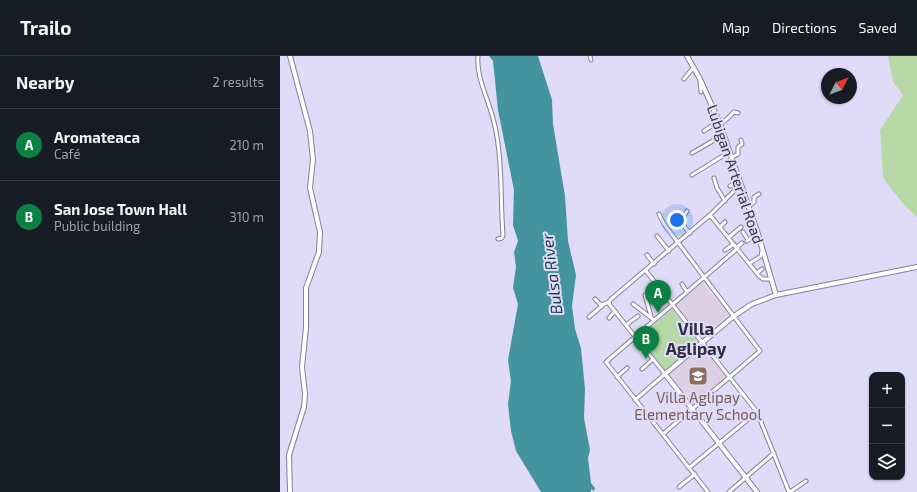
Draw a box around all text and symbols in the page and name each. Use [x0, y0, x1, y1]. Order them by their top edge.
text: Trailo [20, 16, 72, 39]
text: Map [722, 19, 750, 36]
text: Directions [772, 19, 837, 36]
text: Saved [859, 19, 897, 36]
north arrow [821, 68, 857, 104]
text: Nearby [16, 72, 74, 92]
text: 2 results [212, 74, 264, 90]
street label: Lubigan Arterial Road [704, 102, 768, 246]
text: Aromateaca [54, 128, 140, 146]
text: A [25, 137, 33, 153]
text: 210 m [229, 137, 264, 153]
text: Café [54, 146, 80, 162]
text: San Jose Town Hall [54, 200, 187, 218]
text: B [25, 209, 33, 225]
text: 310 m [229, 209, 264, 225]
your location [667, 210, 687, 230]
text: Public building [54, 218, 140, 234]
water label: Bulsa River [537, 232, 565, 316]
pin: A [645, 280, 671, 313]
district label: Villa Aglipay [666, 318, 727, 359]
pin: B [633, 326, 659, 359]
school or university icon: Villa Aglipay Elementary School [687, 365, 709, 387]
map controls [869, 372, 905, 480]
button: + [869, 372, 905, 408]
place label: Villa Aglipay Elementary School [634, 388, 762, 423]
button: − [869, 408, 905, 444]
button: layers [869, 444, 905, 480]

